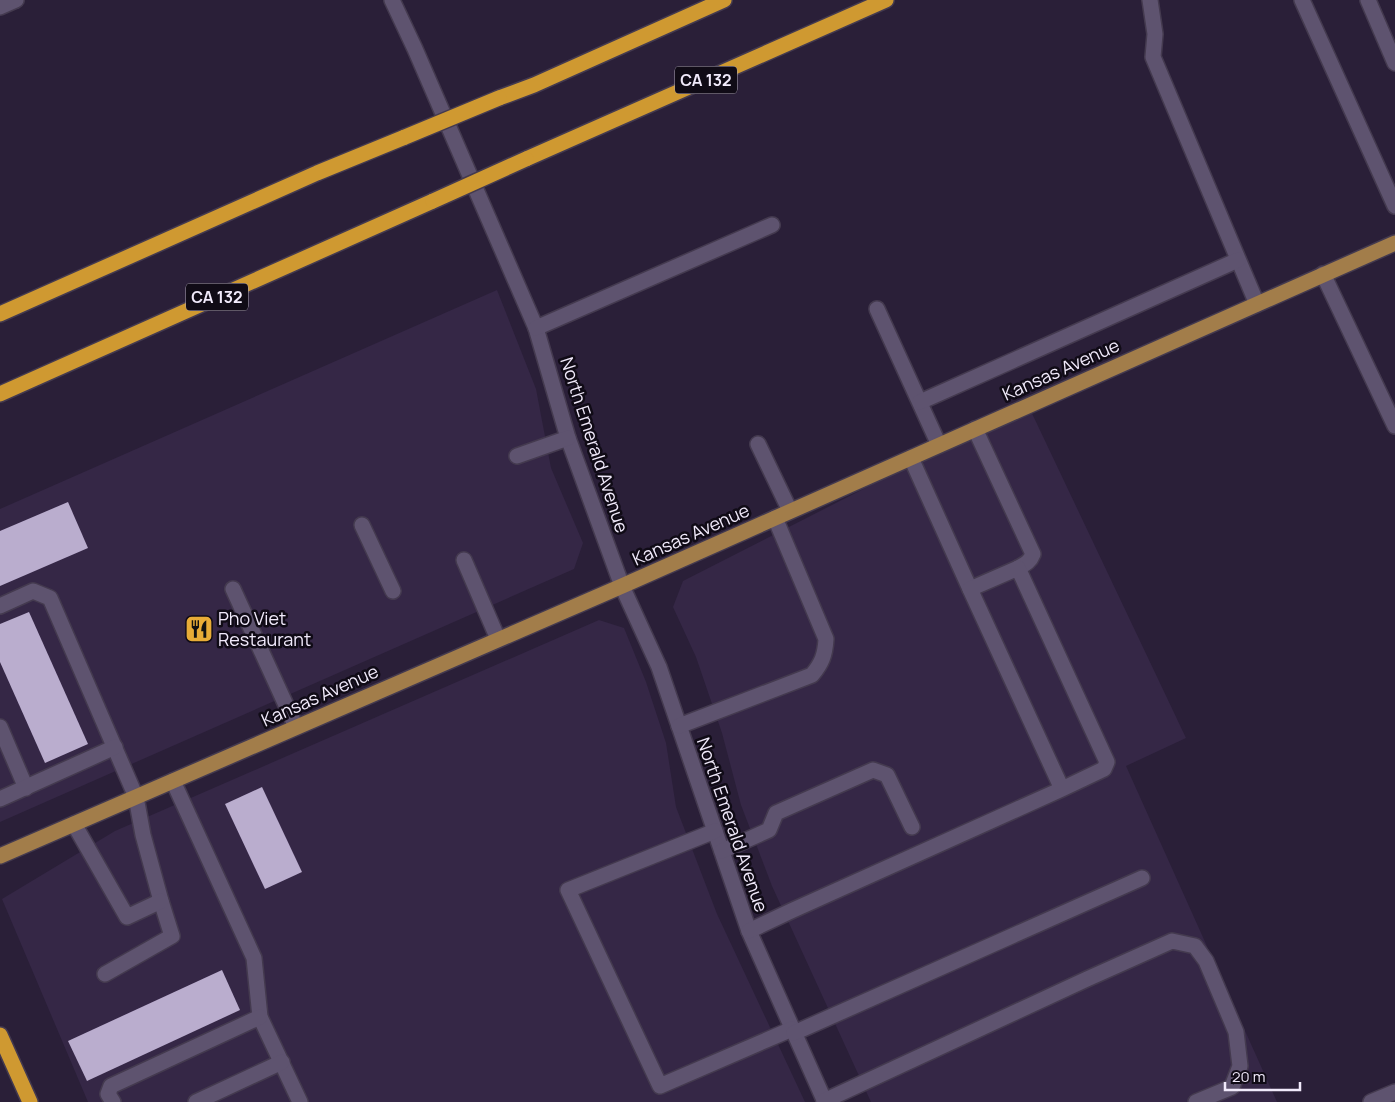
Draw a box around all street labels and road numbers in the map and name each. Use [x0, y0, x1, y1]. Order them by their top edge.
road number: CA 132 [675, 66, 737, 94]
road number: CA 132 [186, 284, 248, 310]
street label: Kansas Avenue [998, 333, 1123, 406]
street label: North Emerald Avenue [555, 354, 635, 536]
street label: Kansas Avenue [628, 498, 753, 571]
street label: Kansas Avenue [257, 659, 382, 732]
street label: North Emerald Avenue [692, 734, 774, 915]

